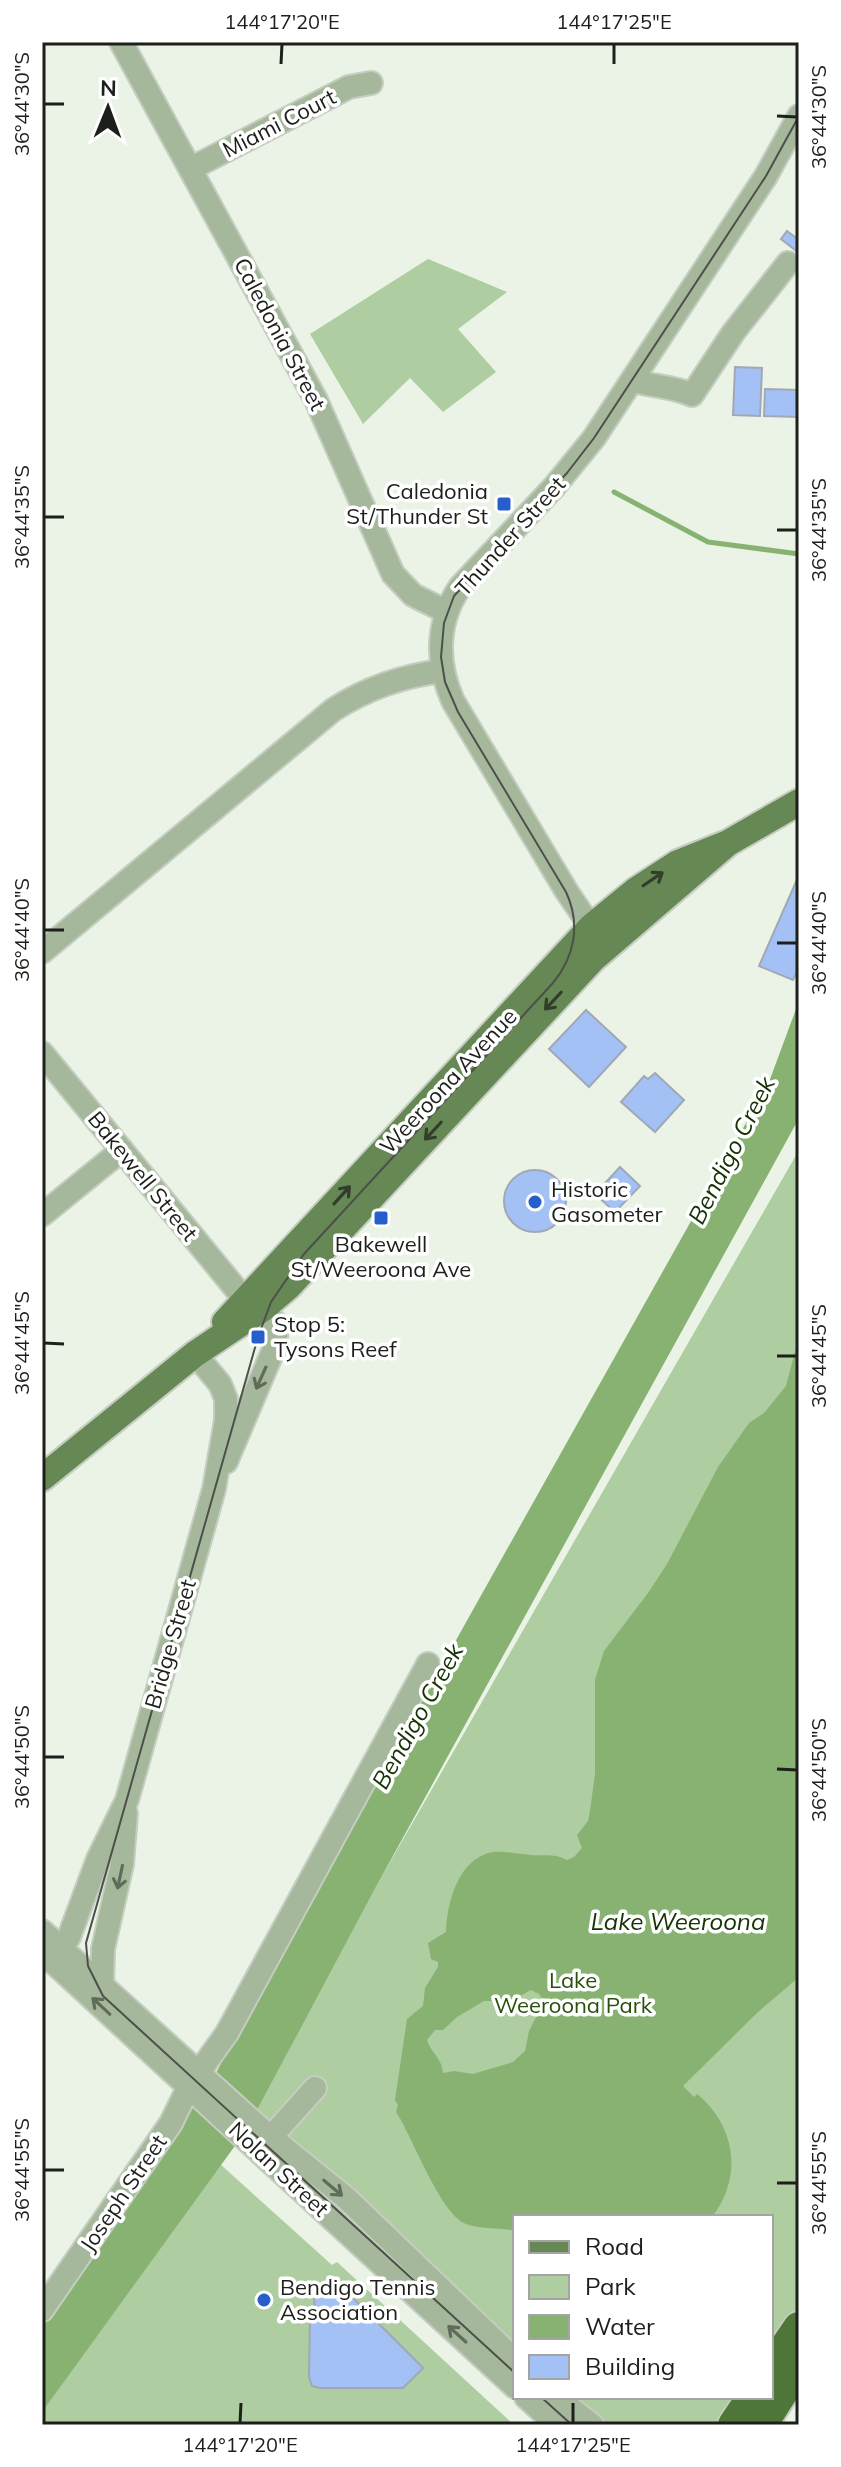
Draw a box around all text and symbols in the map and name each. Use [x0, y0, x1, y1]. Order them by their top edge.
text: 144°17'20"E [224, 9, 340, 34]
text: 144°17'25"E [556, 9, 672, 34]
text: 36°44'30"S [9, 52, 34, 156]
text: 36°44'30"S [806, 65, 831, 169]
north arrow [68, 68, 148, 148]
text: N [100, 74, 117, 102]
street label: Miami Court [218, 82, 341, 163]
street label: Caledonia Street [228, 253, 332, 415]
text: 36°44'35"S [9, 465, 34, 569]
street label: Thunder Street [449, 470, 571, 602]
place label: Caledonia St/Thunder St [346, 477, 488, 530]
text: 36°44'35"S [806, 478, 831, 582]
marker: Caledonia St/Thunder St [495, 495, 513, 513]
one-way arrow [641, 871, 663, 887]
text: 36°44'40"S [9, 878, 34, 982]
text: 36°44'40"S [806, 891, 831, 995]
one-way arrow [545, 991, 563, 1011]
street label: Weeroona Avenue [373, 1003, 523, 1159]
water label: Bendigo Creek [681, 1071, 781, 1229]
street label: Bakewell Street [82, 1105, 204, 1247]
one-way arrow [424, 1121, 443, 1141]
place label: Historic Gasometer [551, 1175, 663, 1228]
one-way arrow [333, 1186, 351, 1206]
marker: Historic Gasometer [526, 1193, 544, 1211]
marker: Bakewell St/Weeroona Ave [372, 1209, 390, 1227]
place label: Bakewell St/Weeroona Ave [291, 1230, 471, 1283]
text: 36°44'45"S [9, 1291, 34, 1395]
text: 36°44'45"S [806, 1304, 831, 1408]
place label: Stop 5: Tysons Reef [274, 1310, 397, 1363]
marker: Stop 5: Tysons Reef [249, 1328, 267, 1346]
one-way arrow [253, 1365, 268, 1390]
street label: Bridge Street [138, 1576, 202, 1712]
water label: Bendigo Creek [365, 1638, 470, 1794]
text: 36°44'50"S [9, 1705, 34, 1809]
text: 36°44'50"S [806, 1718, 831, 1822]
one-way arrow [111, 1864, 126, 1889]
water label: Lake Weeroona [591, 1906, 765, 1936]
park label: Lake Weeroona Park [494, 1966, 653, 2019]
one-way arrow [91, 1998, 111, 2016]
street label: Nolan Street [223, 2115, 335, 2223]
text: 36°44'55"S [9, 2118, 34, 2222]
street label: Joseph Street [74, 2129, 173, 2257]
text: 36°44'55"S [806, 2131, 831, 2235]
one-way arrow [322, 2179, 343, 2197]
legend [513, 2215, 773, 2399]
text: Road [585, 2231, 644, 2261]
text: Park [585, 2271, 636, 2301]
place label: Bendigo Tennis Association [280, 2273, 435, 2326]
marker: Bendigo Tennis Association [255, 2291, 273, 2309]
text: Water [585, 2311, 655, 2341]
one-way arrow [448, 2325, 468, 2343]
text: Building [585, 2351, 675, 2381]
text: 144°17'20"E [182, 2432, 298, 2457]
text: 144°17'25"E [515, 2432, 631, 2457]

